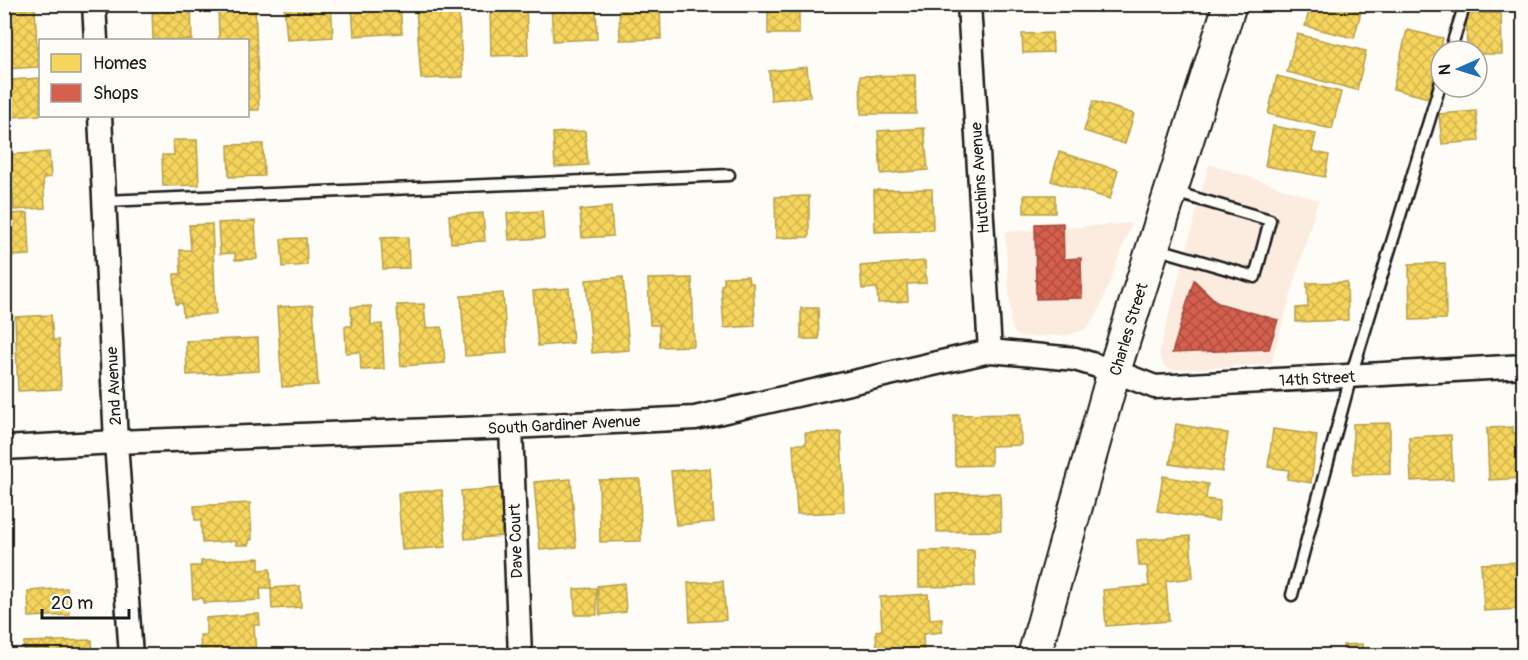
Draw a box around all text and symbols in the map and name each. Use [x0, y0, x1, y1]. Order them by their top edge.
legend [39, 39, 249, 117]
north arrow [1429, 39, 1489, 99]
text: Homes [93, 52, 146, 75]
text: N [1435, 64, 1455, 76]
text: Shops [93, 82, 138, 105]
street label: Hutchins Avenue [966, 121, 994, 234]
street label: Charles Street [1105, 280, 1153, 378]
street label: 2nd Avenue [102, 346, 126, 426]
street label: 14th Street [1278, 367, 1356, 391]
street label: South Gardiner Avenue [487, 411, 641, 439]
street label: Dave Court [505, 503, 527, 579]
scale bar [42, 582, 129, 620]
text: 20 m [51, 592, 93, 615]

